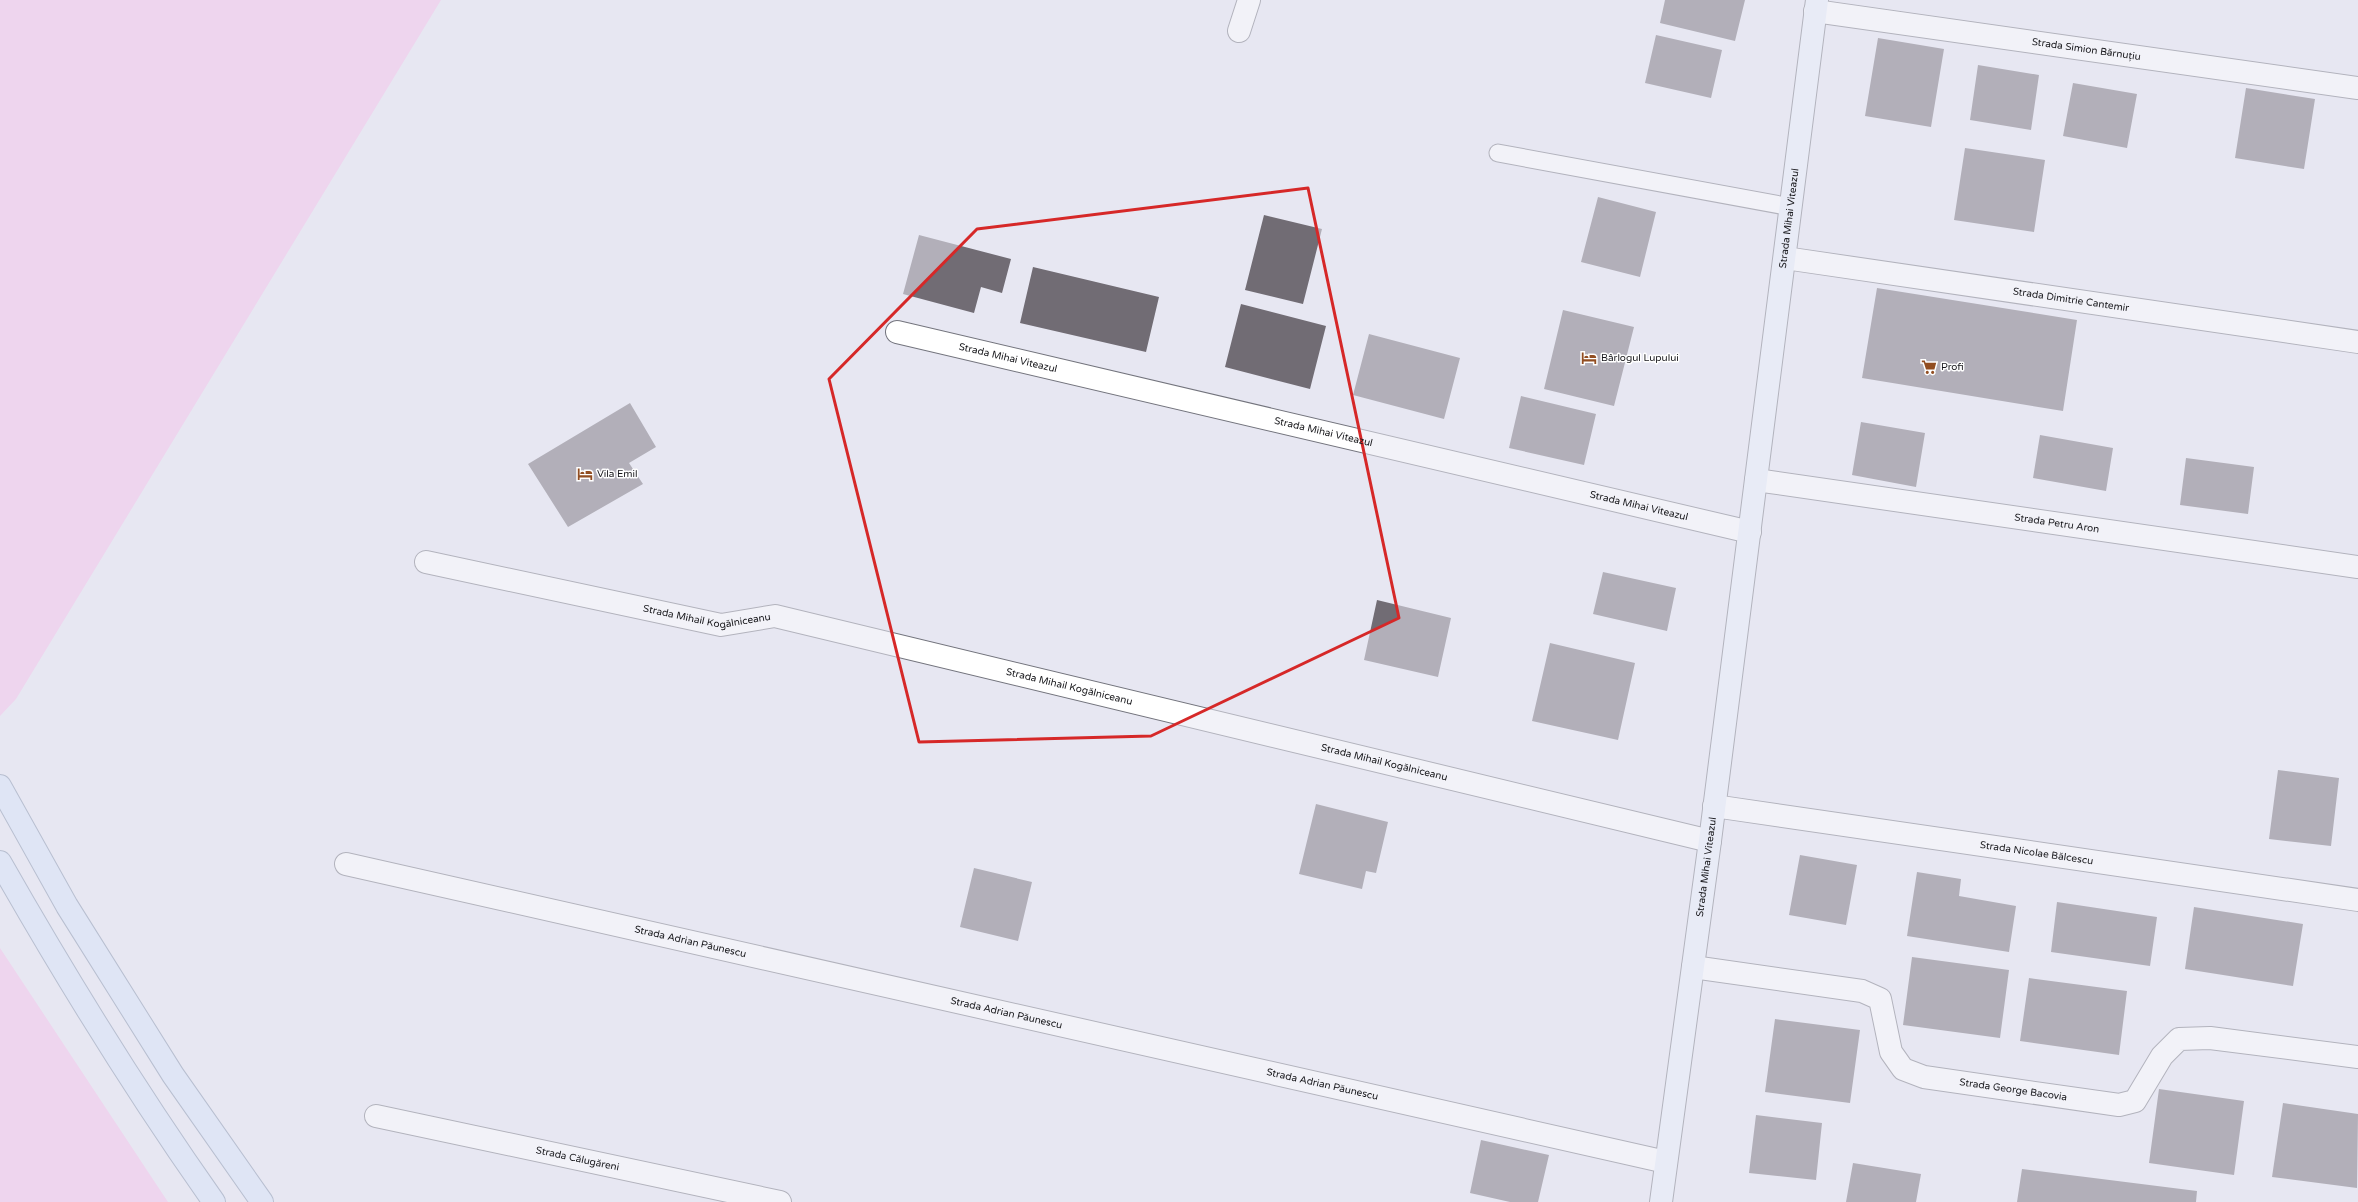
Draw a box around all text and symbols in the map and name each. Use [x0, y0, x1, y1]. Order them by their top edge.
street label: Strada Simion Bărnuțiu [2031, 36, 2142, 63]
street label: Strada Mihai Viteazul [1777, 168, 1802, 269]
street label: Strada Dimitrie Cantemir [2012, 285, 2130, 314]
street label: Strada Mihai Viteazul [958, 341, 1058, 375]
hotel icon: Bârlogul Lupului [1580, 349, 1598, 367]
place label: Bârlogul Lupului [1601, 352, 1679, 364]
supermarket icon: Profi [1920, 358, 1938, 376]
place label: Profi [1941, 361, 1964, 373]
street label: Strada Mihai Viteazul [1273, 415, 1374, 449]
hotel icon: Vila Emil [576, 465, 594, 483]
place label: Vila Emil [597, 468, 638, 480]
street label: Strada Mihai Viteazul [1589, 489, 1689, 523]
street label: Strada Petru Aron [2014, 511, 2100, 536]
street label: Strada Mihail Kogălniceanu [642, 603, 772, 631]
street label: Strada Mihail Kogălniceanu [1005, 666, 1134, 708]
street label: Strada Mihail Kogălniceanu [1320, 742, 1449, 784]
street label: Strada Mihai Viteazul [1694, 816, 1719, 918]
street label: Strada Nicolae Bălcescu [1979, 839, 2094, 867]
street label: Strada Adrian Păunescu [633, 923, 747, 960]
street label: Strada Adrian Păunescu [949, 995, 1063, 1032]
street label: Strada Adrian Păunescu [1265, 1066, 1379, 1103]
street label: Strada George Bacovia [1959, 1076, 2068, 1103]
street label: Strada Călugăreni [535, 1144, 620, 1174]

